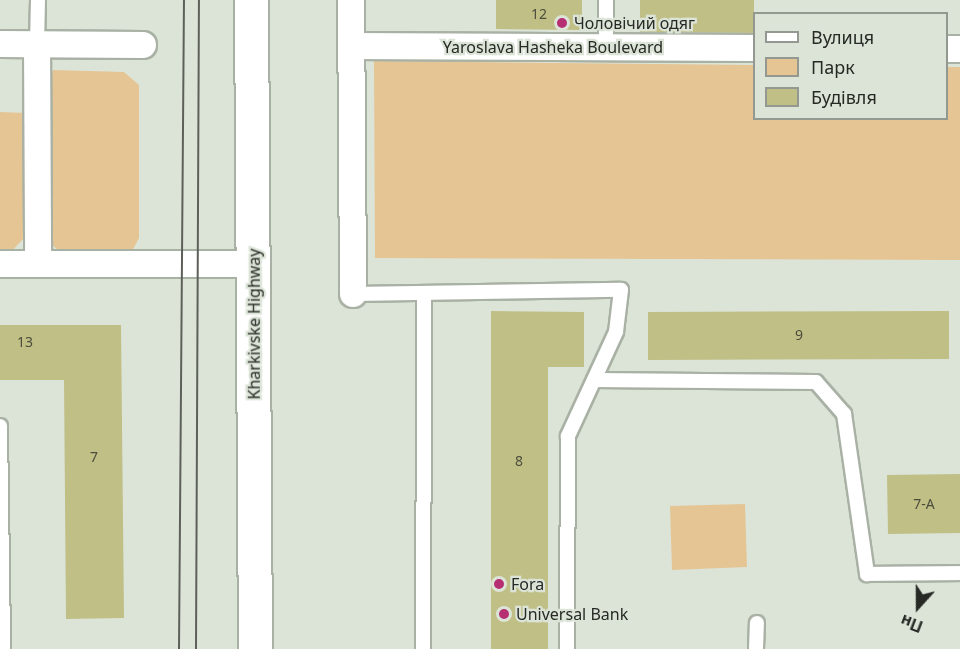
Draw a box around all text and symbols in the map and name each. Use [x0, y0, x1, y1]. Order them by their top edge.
house number: 12 [531, 6, 547, 22]
legend [753, 12, 948, 120]
place label: Чоловічий одяг [574, 13, 695, 33]
marker: Чоловічий одяг [555, 16, 569, 30]
text: Вулиця [811, 25, 874, 49]
street label: Yaroslava Hasheka Boulevard [443, 37, 663, 57]
text: Парк [811, 55, 855, 79]
text: Будівля [811, 85, 877, 109]
street label: Kharkivske Highway [244, 249, 264, 399]
house number: 9 [795, 327, 803, 343]
house number: 13 [17, 334, 33, 350]
house number: 7 [90, 449, 98, 465]
house number: 8 [515, 453, 523, 469]
house number: 7-А [913, 496, 935, 512]
place label: Fora [511, 574, 544, 594]
marker: Fora [492, 577, 506, 591]
north arrow [888, 577, 948, 637]
place label: Universal Bank [516, 604, 628, 624]
marker: Universal Bank [497, 607, 511, 621]
text: Пн [897, 609, 926, 638]

